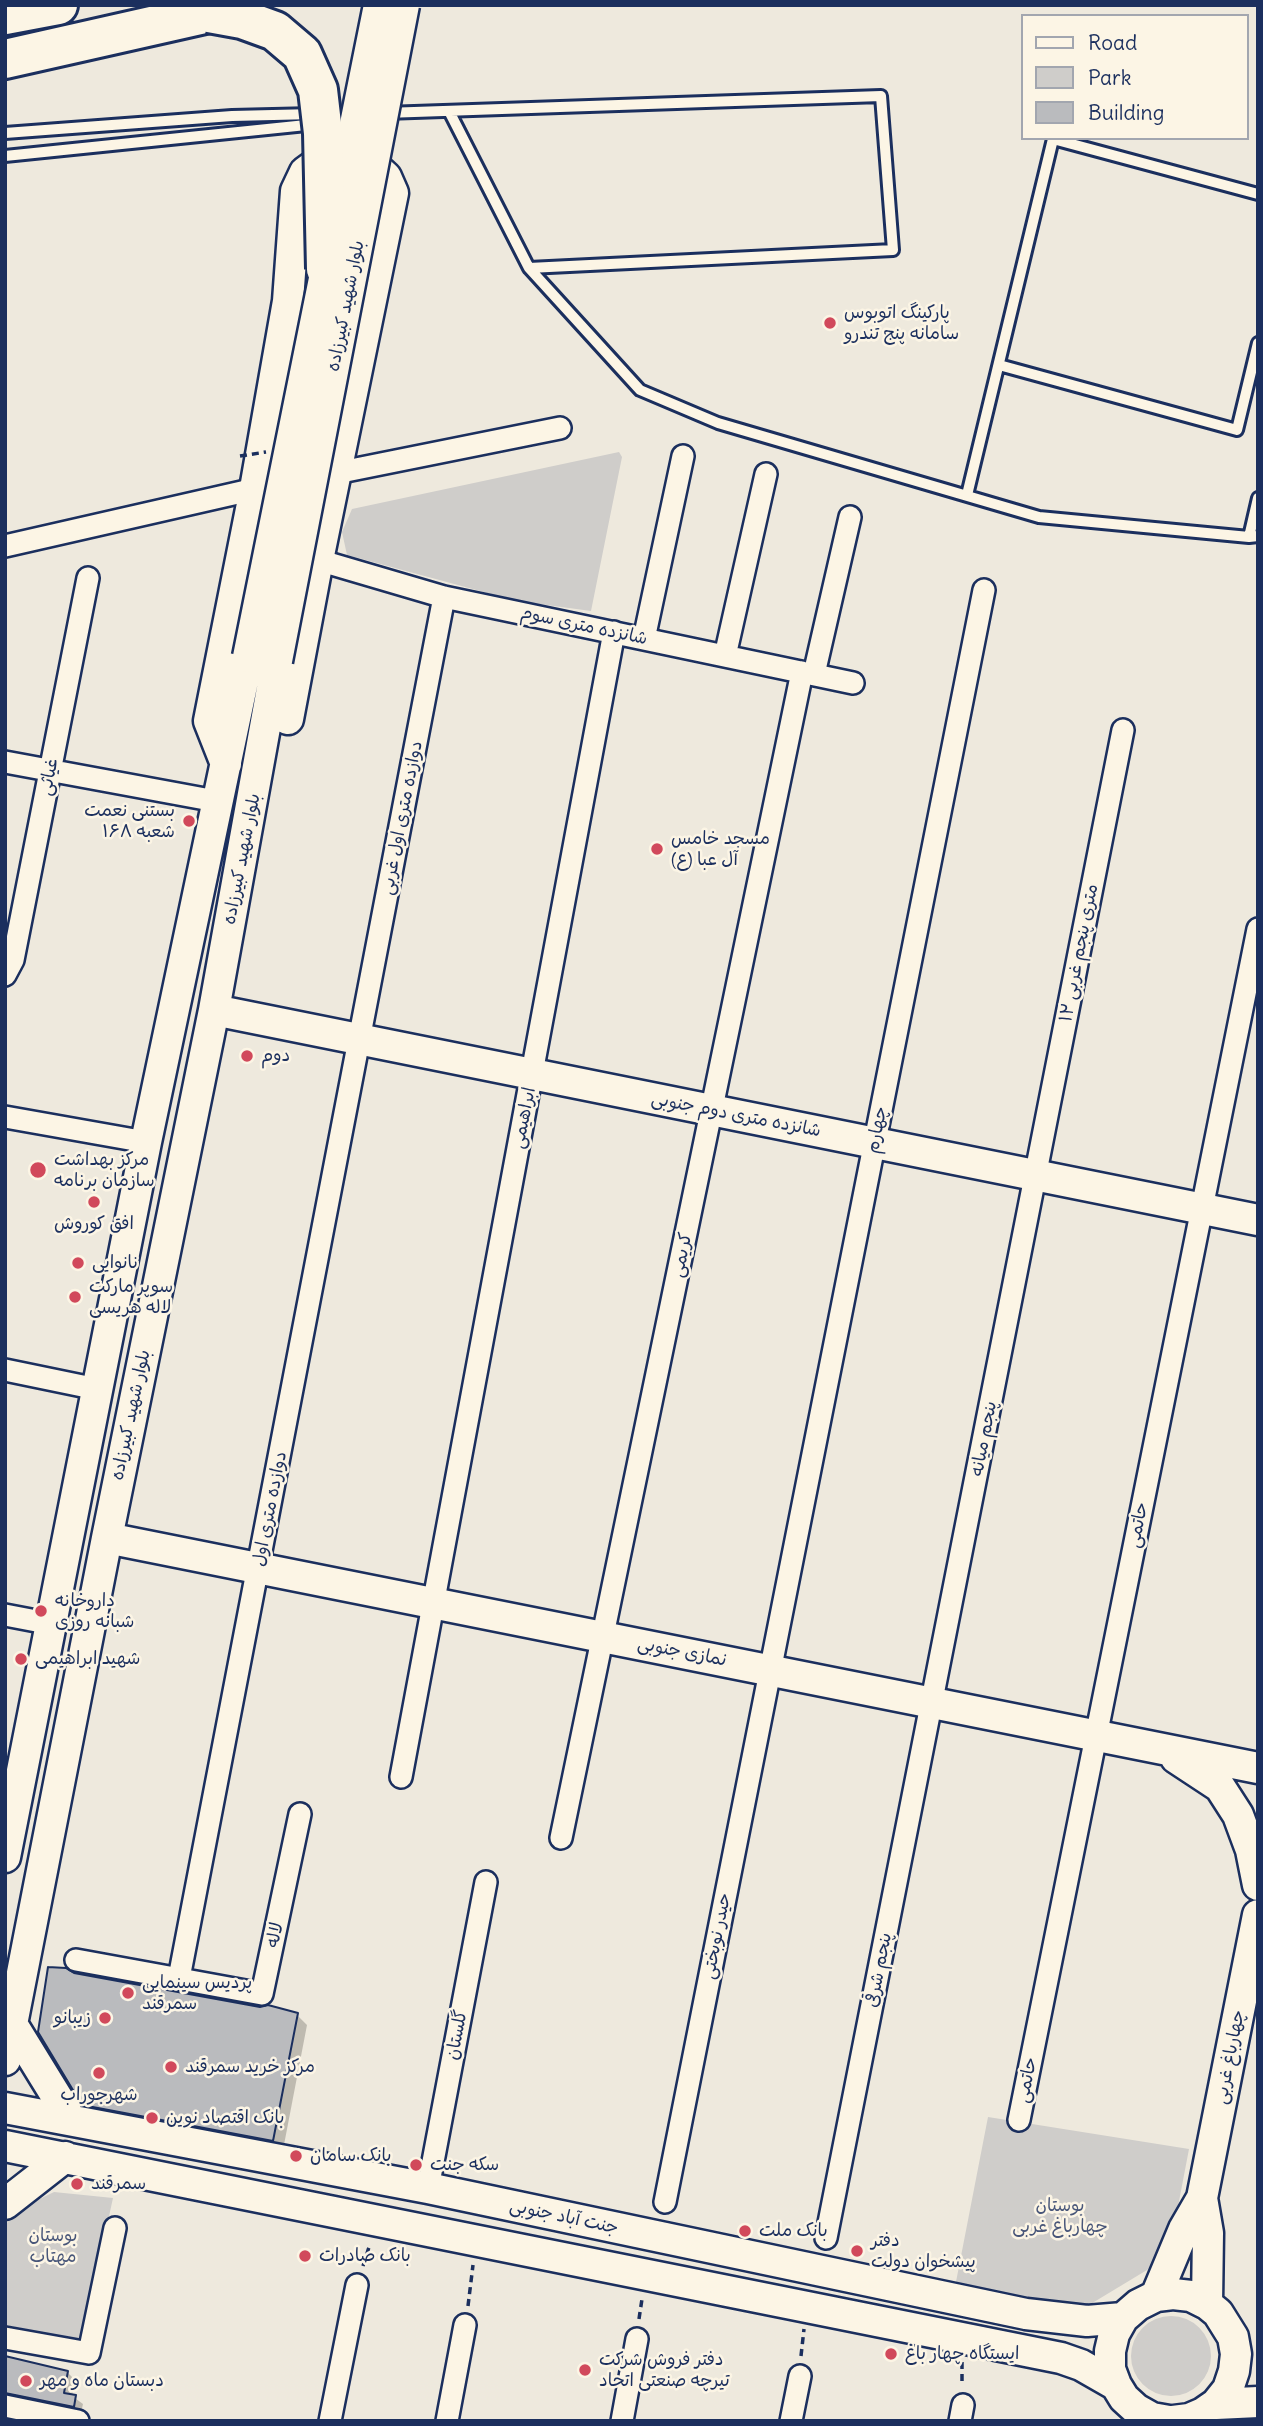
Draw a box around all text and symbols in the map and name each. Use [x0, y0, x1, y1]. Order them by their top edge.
legend [1021, 14, 1249, 140]
text: Road [1088, 29, 1137, 56]
text: Park [1088, 64, 1131, 91]
text: Building [1088, 99, 1164, 126]
street label: بلوار شهید کبیرزاده [323, 239, 369, 373]
place label: پارکینگ اتوبوس سامانه پنج تندرو [844, 302, 959, 344]
marker: پارکینگ اتوبوس سامانه پنج تندرو [822, 315, 838, 331]
street label: شانزده متری سوم [519, 602, 649, 650]
street label: دوازده متری اول غربی [376, 739, 428, 897]
street label: غیاثی [35, 756, 63, 798]
street label: بلوار شهید کبیرزاده [219, 792, 265, 926]
place label: بستنی نعمت شعبه ۱۶۸ [84, 800, 175, 842]
marker: بستنی نعمت شعبه ۱۶۸ [181, 813, 197, 829]
place label: مسجد خامس آل عبا (ع) [671, 828, 770, 870]
marker: مسجد خامس آل عبا (ع) [649, 841, 665, 857]
street label: ۱۲ متری پنجم غربی [1055, 882, 1103, 1024]
place label: دوم [261, 1045, 290, 1067]
marker: دوم [239, 1048, 255, 1064]
street label: ابراهیمی [507, 1085, 541, 1151]
street label: شانزده متری دوم جنوبی [649, 1088, 823, 1142]
street label: چهارم [862, 1105, 892, 1155]
place label: مرکز بهداشت سازمان برنامه [54, 1149, 155, 1192]
marker: مرکز بهداشت سازمان برنامه [28, 1160, 48, 1180]
marker: افق کوروش [86, 1194, 102, 1210]
place label: افق کوروش [54, 1213, 134, 1235]
street label: کریمی [667, 1231, 697, 1279]
place label: نانوایی [92, 1252, 139, 1274]
marker: نانوایی [70, 1255, 86, 1271]
place label: سوپر مارکت لاله هریسی [89, 1276, 173, 1318]
marker: سوپر مارکت لاله هریسی [67, 1289, 83, 1305]
street label: بلوار شهید کبیرزاده [107, 1348, 155, 1482]
street label: پنجم میانه [966, 1399, 1002, 1479]
street label: دوازده متری اول [248, 1450, 292, 1568]
street label: حاتمی [1123, 1500, 1153, 1550]
place label: داروخانه شبانه روزی [55, 1590, 134, 1632]
marker: داروخانه شبانه روزی [33, 1603, 49, 1619]
street label: نمازی جنوبی [636, 1633, 728, 1671]
place label: شهید ابراهیمی [35, 1648, 141, 1670]
marker: شهید ابراهیمی [13, 1651, 29, 1667]
street label: حیدر نوبختی [698, 1891, 736, 1981]
street label: لاله [262, 1920, 288, 1950]
street label: پنجم شرقی [861, 1931, 897, 2009]
place label: پردیس سینمایی سمرقند [142, 1972, 252, 2014]
marker: پردیس سینمایی سمرقند [120, 1985, 136, 2001]
place label: زیبانو [54, 2007, 91, 2029]
street label: گلستان [442, 2008, 472, 2062]
street label: چهارباغ غربی [1210, 2008, 1250, 2106]
marker: زیبانو [97, 2010, 113, 2026]
street label: حاتمی [1012, 2055, 1042, 2105]
place label: مرکز خرید سمرقند [185, 2056, 315, 2078]
marker: مرکز خرید سمرقند [163, 2059, 179, 2075]
marker: شهرجوراب [91, 2065, 107, 2081]
place label: شهرجوراب [60, 2084, 138, 2106]
place label: بانک اقتصاد نوین [166, 2107, 284, 2129]
marker: بانک اقتصاد نوین [144, 2110, 160, 2126]
place label: بانک سامان [310, 2145, 392, 2167]
marker: بانک سامان [288, 2148, 304, 2164]
place label: سکه جنت [430, 2154, 499, 2176]
marker: سکه جنت [408, 2157, 424, 2173]
place label: سمرقند [91, 2173, 146, 2195]
marker: سمرقند [69, 2176, 85, 2192]
street label: جنت آباد جنوبی [508, 2195, 620, 2239]
park label: بوستان چهارباغ غربی [1012, 2195, 1108, 2238]
place label: بانک ملت [759, 2220, 828, 2242]
marker: بانک ملت [737, 2223, 753, 2239]
park label: بوستان مهتاب [28, 2225, 78, 2268]
place label: دفتر پیشخوان دولت [871, 2230, 976, 2272]
marker: دفتر پیشخوان دولت [849, 2243, 865, 2259]
place label: بانک صادرات [319, 2245, 411, 2267]
marker: بانک صادرات [297, 2248, 313, 2264]
place label: ایستگاه چهار باغ [905, 2343, 1019, 2365]
marker: ایستگاه چهار باغ [883, 2346, 899, 2362]
place label: دفتر فروش شرکت تیرچه صنعتی اتحاد [599, 2349, 730, 2392]
marker: دفتر فروش شرکت تیرچه صنعتی اتحاد [577, 2362, 593, 2378]
place label: دبستان ماه و مهر [40, 2370, 164, 2392]
marker: دبستان ماه و مهر [18, 2373, 34, 2389]

